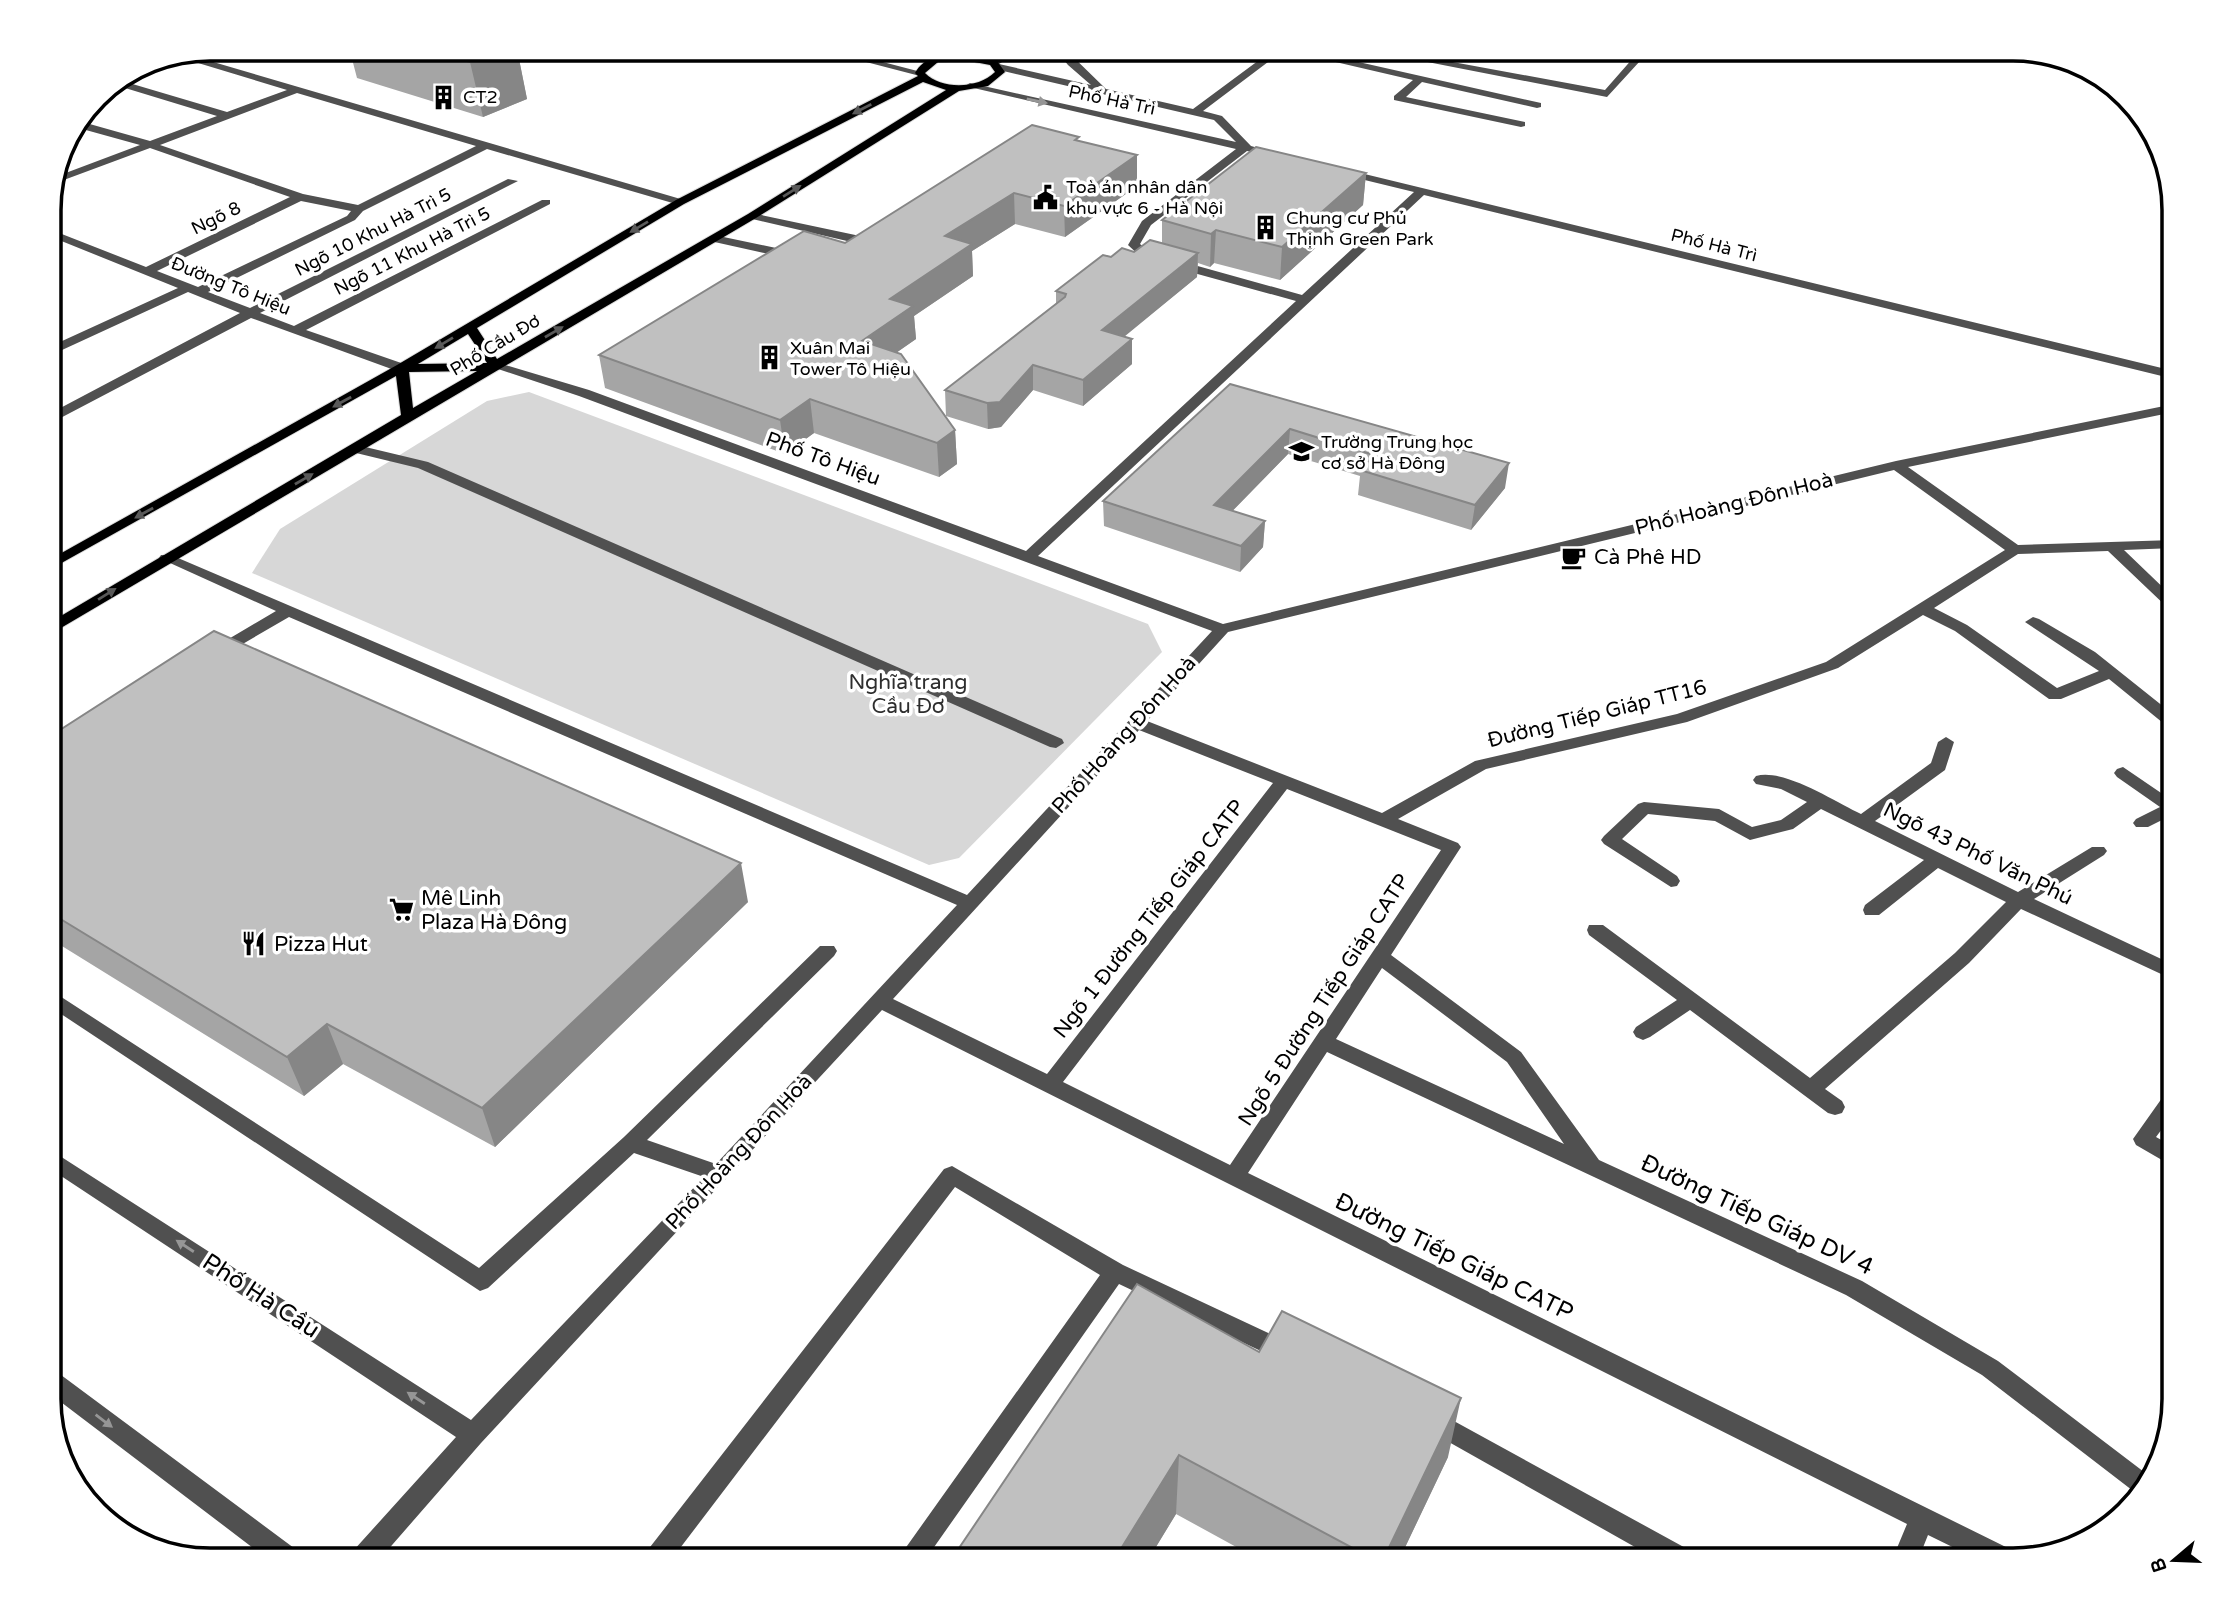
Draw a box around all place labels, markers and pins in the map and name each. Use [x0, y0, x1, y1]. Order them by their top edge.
building icon: CT2 [429, 83, 457, 111]
place label: CT2 [463, 86, 498, 108]
place label: Toà án nhân dân khu vực 6 - Hà Nội [1066, 176, 1223, 219]
public building icon: Toà án nhân dân khu vực 6 - Hà Nội [1032, 183, 1060, 211]
place label: Chung cư Phú Thịnh Green Park [1286, 207, 1434, 250]
building icon: Chung cư Phú Thịnh Green Park [1252, 214, 1280, 242]
place label: Xuân Mai Tower Tô Hiệu [790, 337, 911, 380]
building icon: Xuân Mai Tower Tô Hiệu [756, 344, 784, 372]
place label: Trường Trung học cơ sở Hà Đông [1321, 431, 1473, 474]
school or university icon: Trường Trung học cơ sở Hà Đông [1287, 438, 1315, 466]
cafe icon: Cà Phê HD [1560, 543, 1588, 571]
place label: Cà Phê HD [1594, 545, 1702, 570]
place label: Mê Linh Plaza Hà Đông [421, 886, 567, 935]
supermarket icon: Mê Linh Plaza Hà Đông [387, 896, 415, 924]
restaurant icon: Pizza Hut [240, 930, 268, 958]
place label: Pizza Hut [274, 932, 368, 957]

